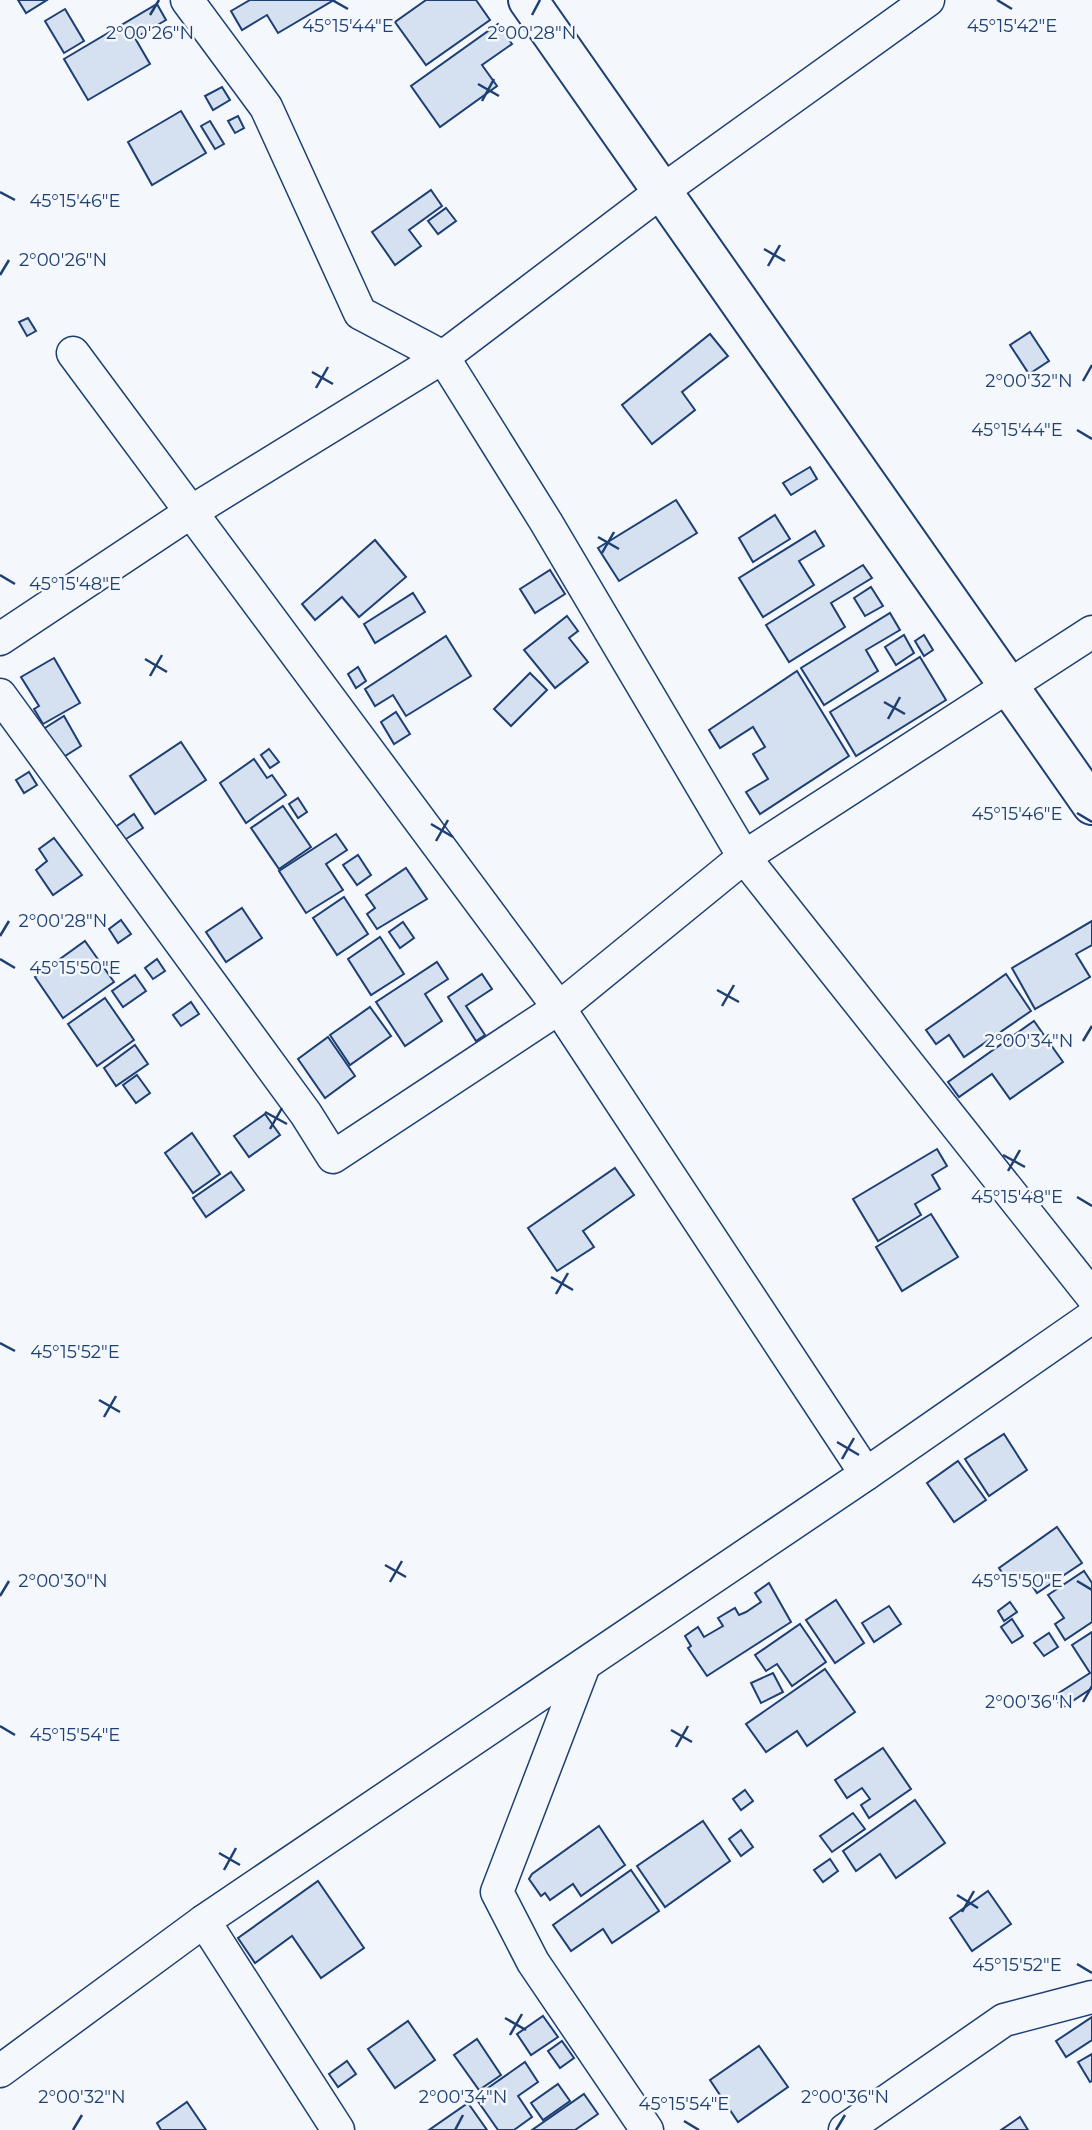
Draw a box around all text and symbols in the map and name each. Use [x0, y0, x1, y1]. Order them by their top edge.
text: 45°15'44"E [302, 15, 394, 37]
text: 45°15'42"E [967, 15, 1057, 37]
text: 2°00'26"N [106, 22, 194, 44]
text: 2°00'28"N [488, 22, 576, 44]
text: 45°15'46"E [29, 190, 121, 212]
text: 2°00'26"N [19, 249, 107, 271]
text: 2°00'32"N [985, 370, 1073, 392]
text: 45°15'44"E [971, 419, 1063, 441]
text: 45°15'48"E [29, 573, 121, 595]
text: 45°15'46"E [971, 803, 1063, 825]
text: 2°00'28"N [19, 910, 107, 932]
text: 45°15'50"E [29, 957, 121, 979]
text: 2°00'34"N [985, 1030, 1073, 1052]
text: 45°15'48"E [971, 1186, 1063, 1208]
text: 45°15'52"E [30, 1341, 120, 1363]
text: 2°00'30"N [18, 1570, 108, 1592]
text: 45°15'50"E [971, 1570, 1063, 1592]
text: 2°00'36"N [985, 1691, 1073, 1713]
text: 45°15'54"E [30, 1724, 120, 1746]
text: 45°15'52"E [972, 1954, 1062, 1976]
text: 2°00'32"N [38, 2086, 126, 2108]
text: 2°00'34"N [419, 2086, 507, 2108]
text: 2°00'36"N [801, 2086, 889, 2108]
text: 45°15'54"E [639, 2093, 729, 2115]

